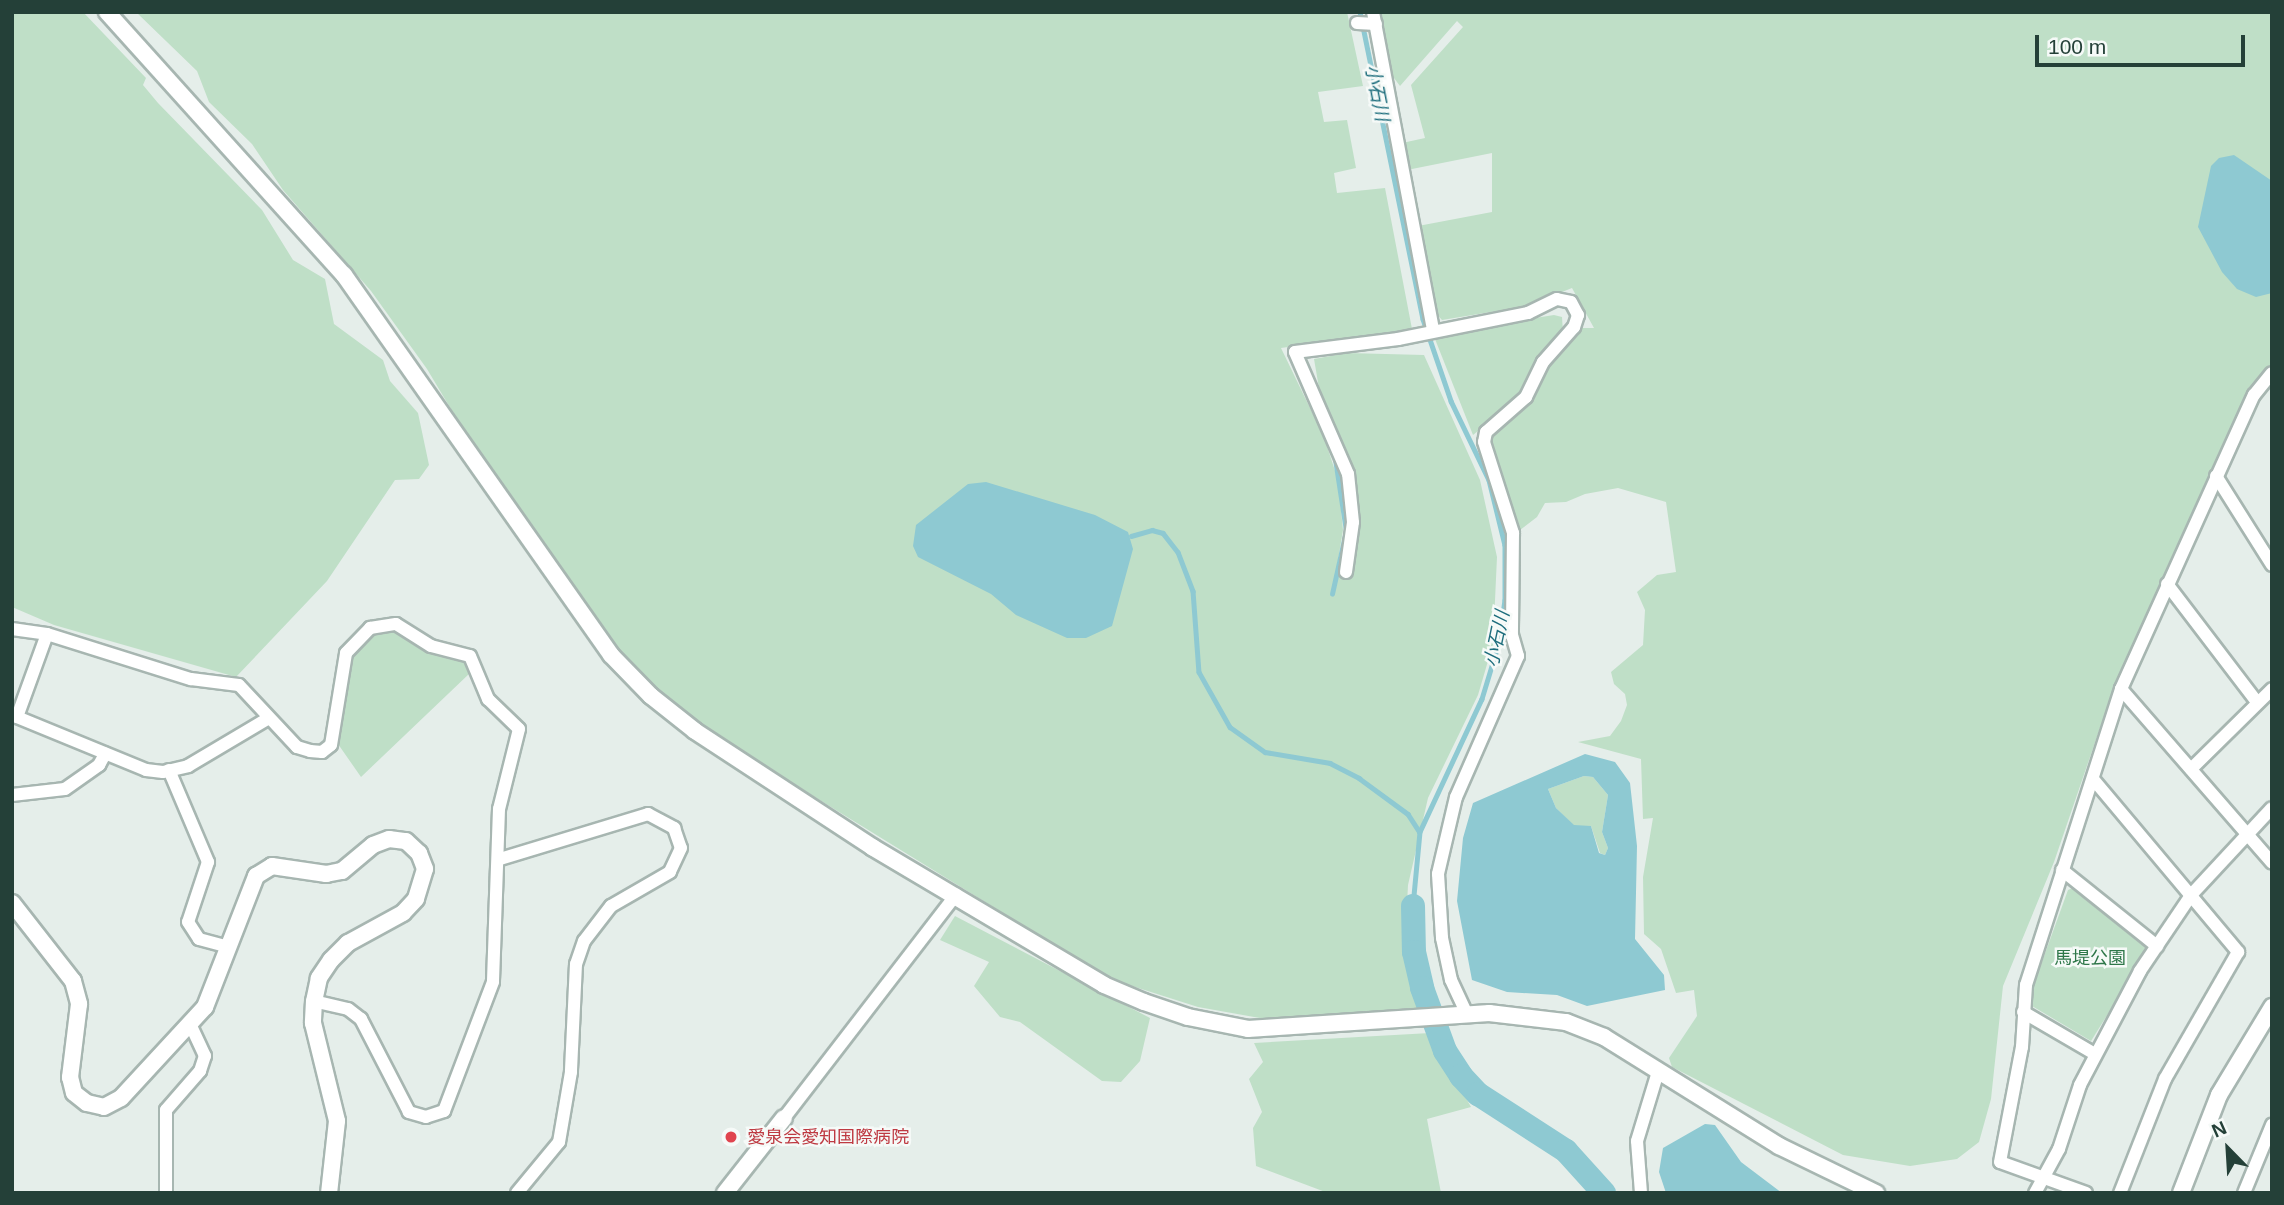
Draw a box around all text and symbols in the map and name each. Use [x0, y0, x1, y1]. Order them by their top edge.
scale bar [2039, 21, 2249, 65]
text: 100 m [2048, 35, 2106, 58]
water label: 小石川 [1360, 63, 1394, 123]
water label: 小石川 [1480, 609, 1514, 669]
park label: 馬堤公園 [2054, 947, 2126, 969]
north arrow [2193, 1114, 2263, 1184]
text: N [2209, 1117, 2230, 1142]
place label: 愛泉会愛知国際病院 [747, 1126, 909, 1148]
marker: 愛泉会愛知国際病院 [721, 1127, 741, 1147]

